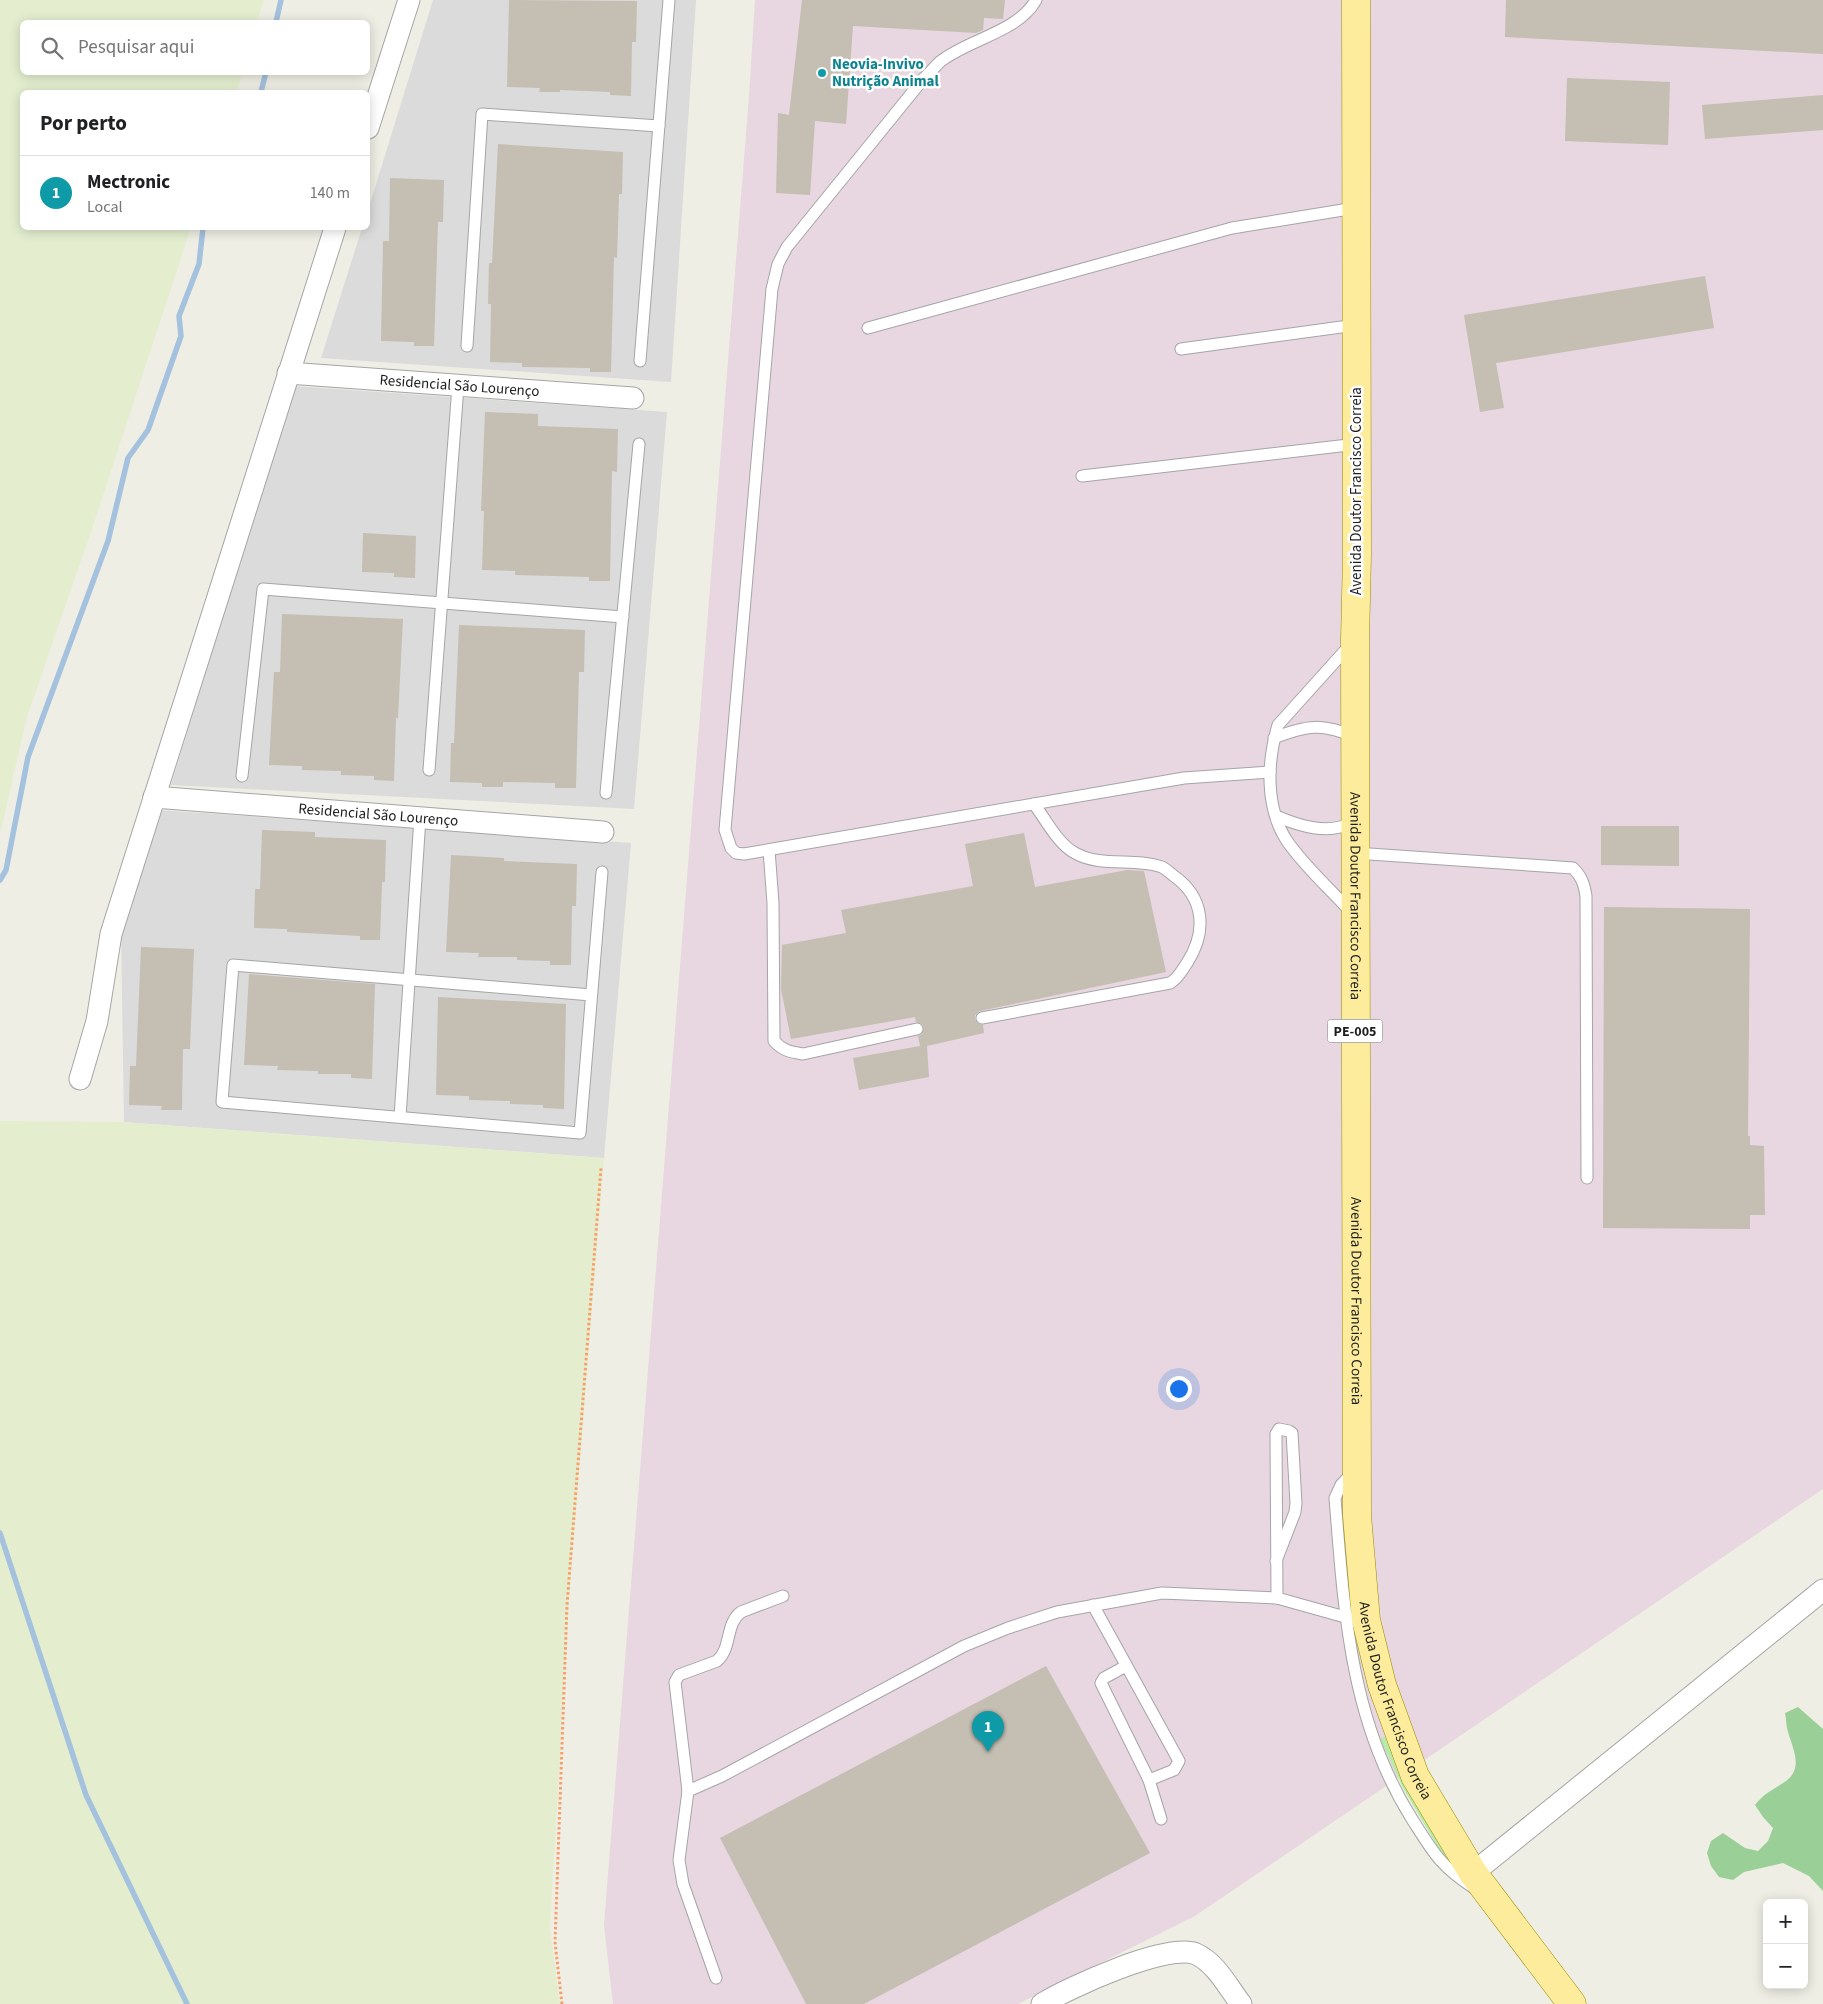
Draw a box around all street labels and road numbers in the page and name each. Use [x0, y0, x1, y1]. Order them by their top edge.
street label: Residencial São Lourenço [379, 370, 540, 402]
street label: Avenida Doutor Francisco Correia [1346, 387, 1367, 595]
street label: Avenida Doutor Francisco Correia [1344, 792, 1366, 1000]
street label: Residencial São Lourenço [298, 798, 459, 832]
road number: PE-005 [1328, 1019, 1382, 1042]
street label: Avenida Doutor Francisco Correia [1345, 1197, 1367, 1405]
street label: Avenida Doutor Francisco Correia [1353, 1601, 1437, 1804]

